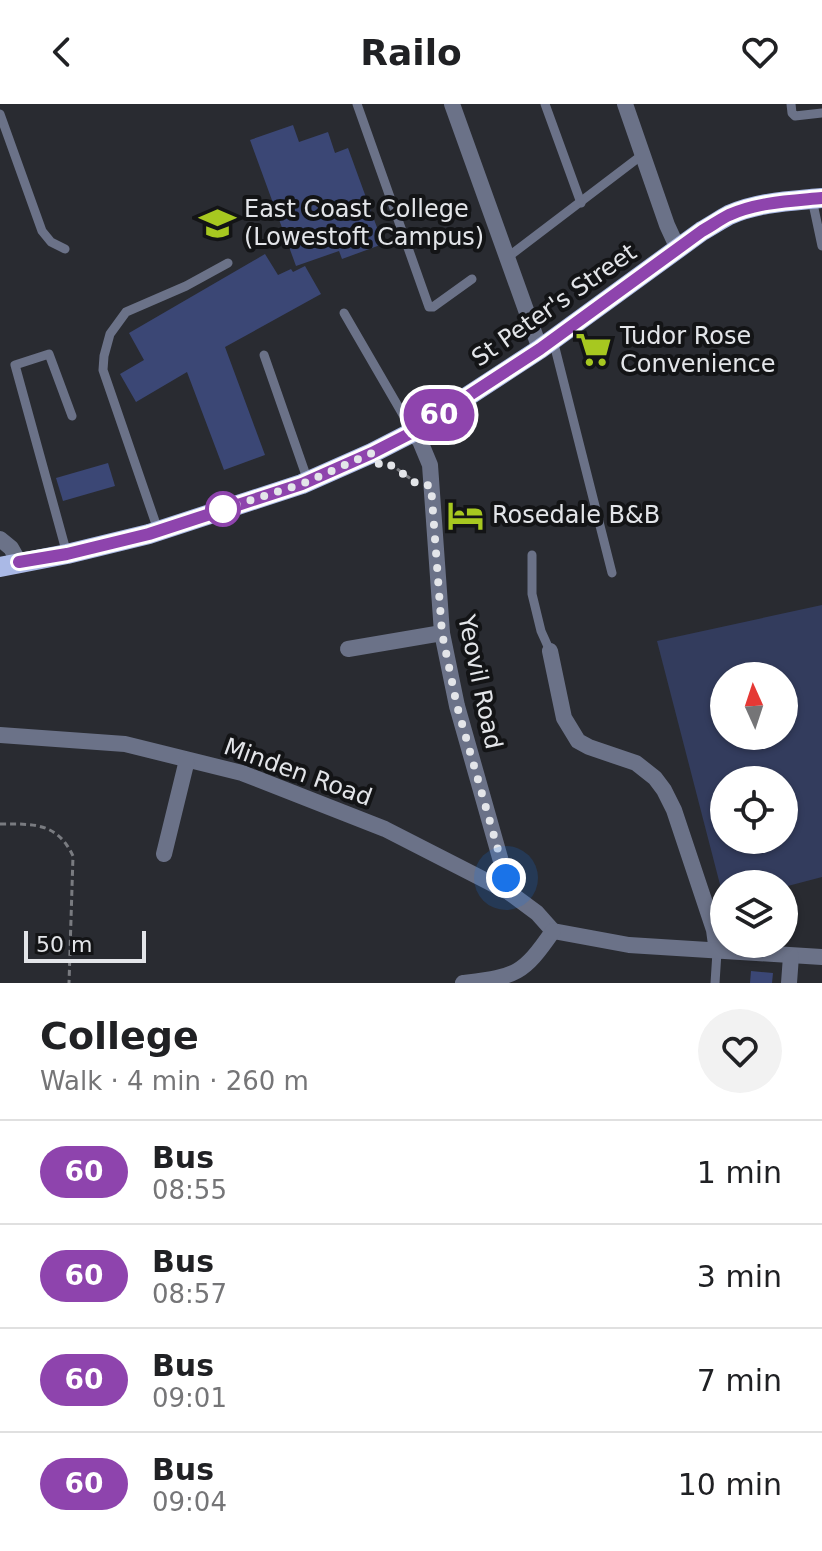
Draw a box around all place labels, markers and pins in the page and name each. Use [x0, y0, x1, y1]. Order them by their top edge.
place label: East Coast College (Lowestoft Campus) [244, 195, 484, 251]
school or university icon: East Coast College (Lowestoft Campus) [199, 204, 237, 242]
place label: Tudor Rose Convenience [619, 322, 775, 378]
supermarket icon: Tudor Rose Convenience [575, 331, 613, 369]
unlabelled marker [206, 492, 240, 526]
hotel icon: Rosedale B&B [447, 496, 485, 534]
place label: Rosedale B&B [492, 501, 660, 529]

